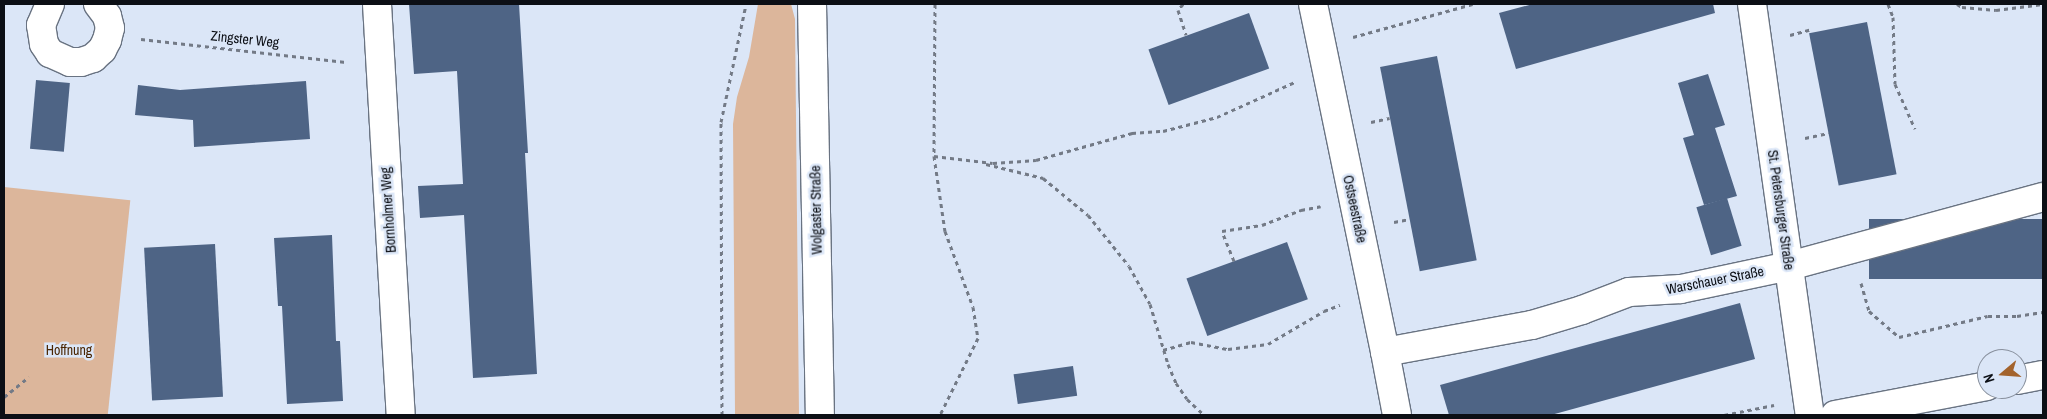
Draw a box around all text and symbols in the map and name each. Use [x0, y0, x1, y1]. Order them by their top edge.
street label: Zingster Weg [210, 27, 280, 51]
street label: St. Petersburger Straße [1764, 149, 1798, 271]
street label: Wolgaster Straße [807, 165, 825, 255]
street label: Bornholmer Weg [377, 167, 399, 253]
street label: Ostseestraße [1340, 174, 1370, 244]
street label: Warschauer Straße [1665, 262, 1765, 298]
park label: Hoffnung [46, 342, 92, 358]
north arrow [1977, 349, 2027, 399]
text: N [1979, 372, 1999, 385]

